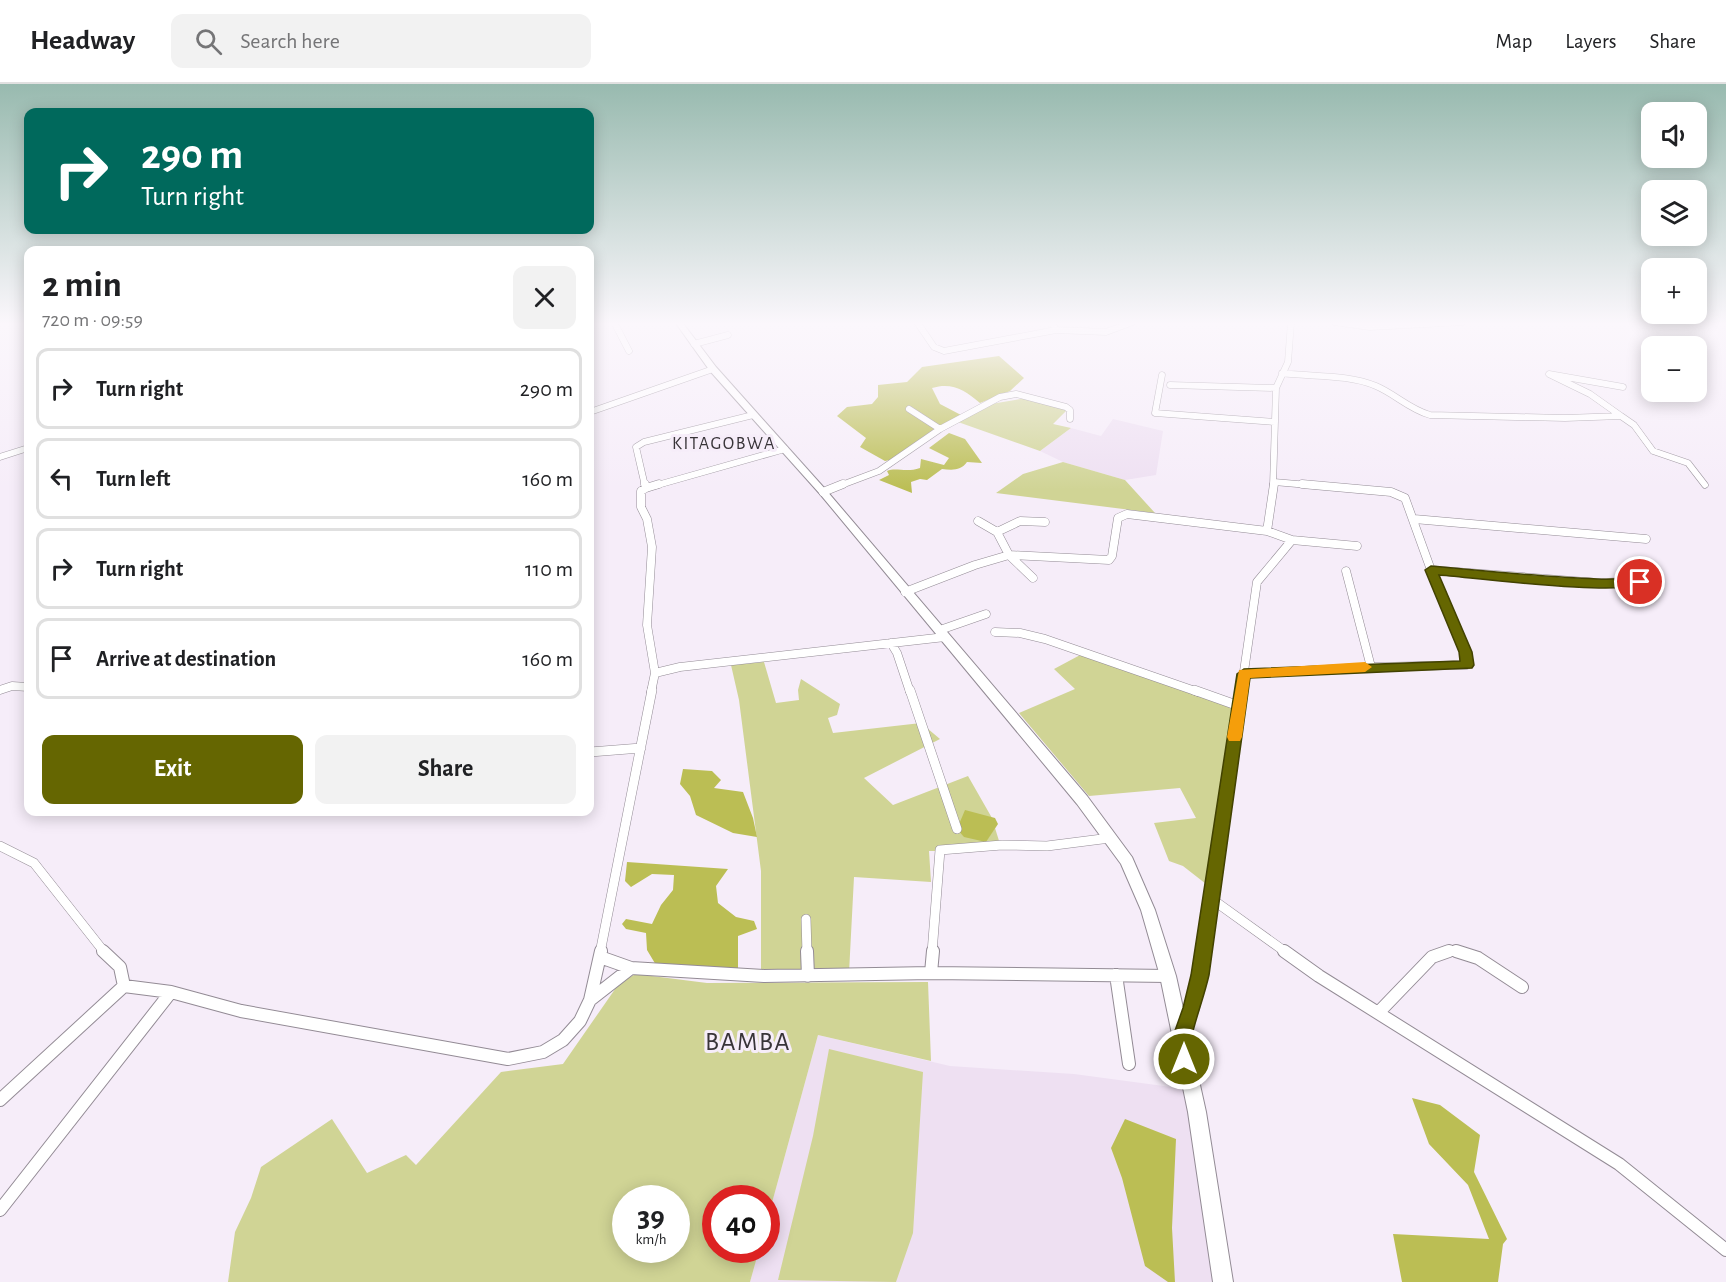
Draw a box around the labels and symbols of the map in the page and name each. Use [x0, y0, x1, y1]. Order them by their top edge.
district label: KITAGOBWA [672, 435, 776, 453]
pin [1614, 556, 1665, 607]
position arrow [1152, 1027, 1216, 1091]
district label: BAMBA [705, 1029, 791, 1055]
speed limit sign: 40 [702, 1185, 780, 1263]

